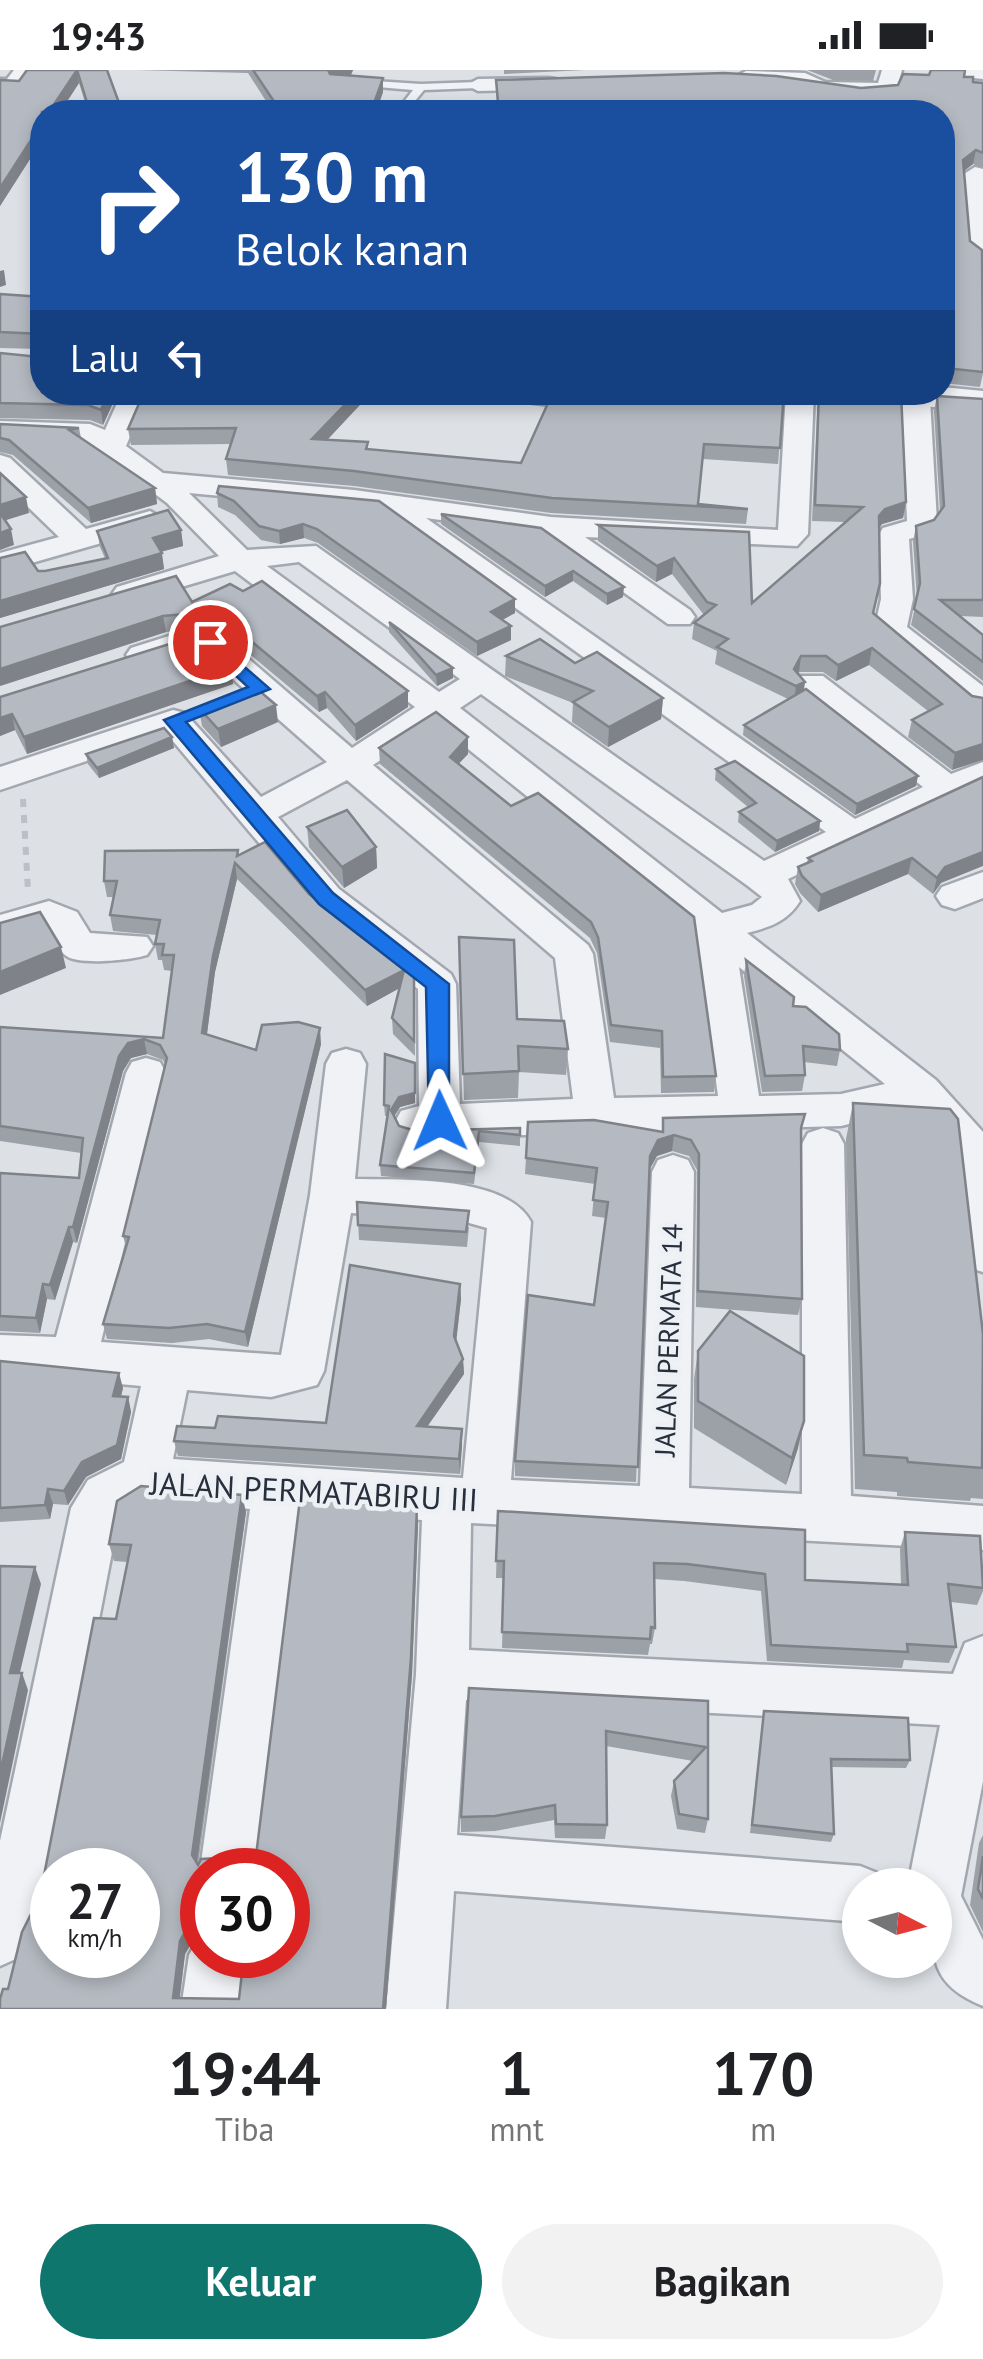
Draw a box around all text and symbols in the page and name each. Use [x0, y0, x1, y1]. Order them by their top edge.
text: 19:43 [50, 11, 146, 60]
text: 130 m [235, 131, 428, 221]
icon: right [70, 140, 200, 270]
text: Belok kanan [235, 219, 469, 277]
icon: left [159, 330, 214, 385]
text: Lalu [70, 333, 139, 382]
pin [168, 600, 253, 685]
icon: arrive [183, 615, 238, 670]
position arrow [388, 1069, 492, 1173]
street label: JALAN PERMATA 14 [645, 1223, 691, 1458]
street label: JALAN PERMATABIRU III [147, 1461, 479, 1521]
speed limit sign: 30 [180, 1848, 310, 1978]
text: 27 [67, 1868, 123, 1933]
north arrow [842, 1868, 952, 1978]
map controls [842, 1868, 952, 1978]
text: km/h [68, 1922, 122, 1954]
text: 19:44 [169, 2034, 321, 2112]
text: 1 [500, 2034, 534, 2112]
text: 170 [712, 2034, 814, 2112]
text: Tiba [215, 2108, 274, 2150]
text: mnt [489, 2108, 544, 2150]
text: m [750, 2108, 776, 2150]
button: Keluar [40, 2224, 482, 2339]
button: Bagikan [502, 2224, 943, 2339]

